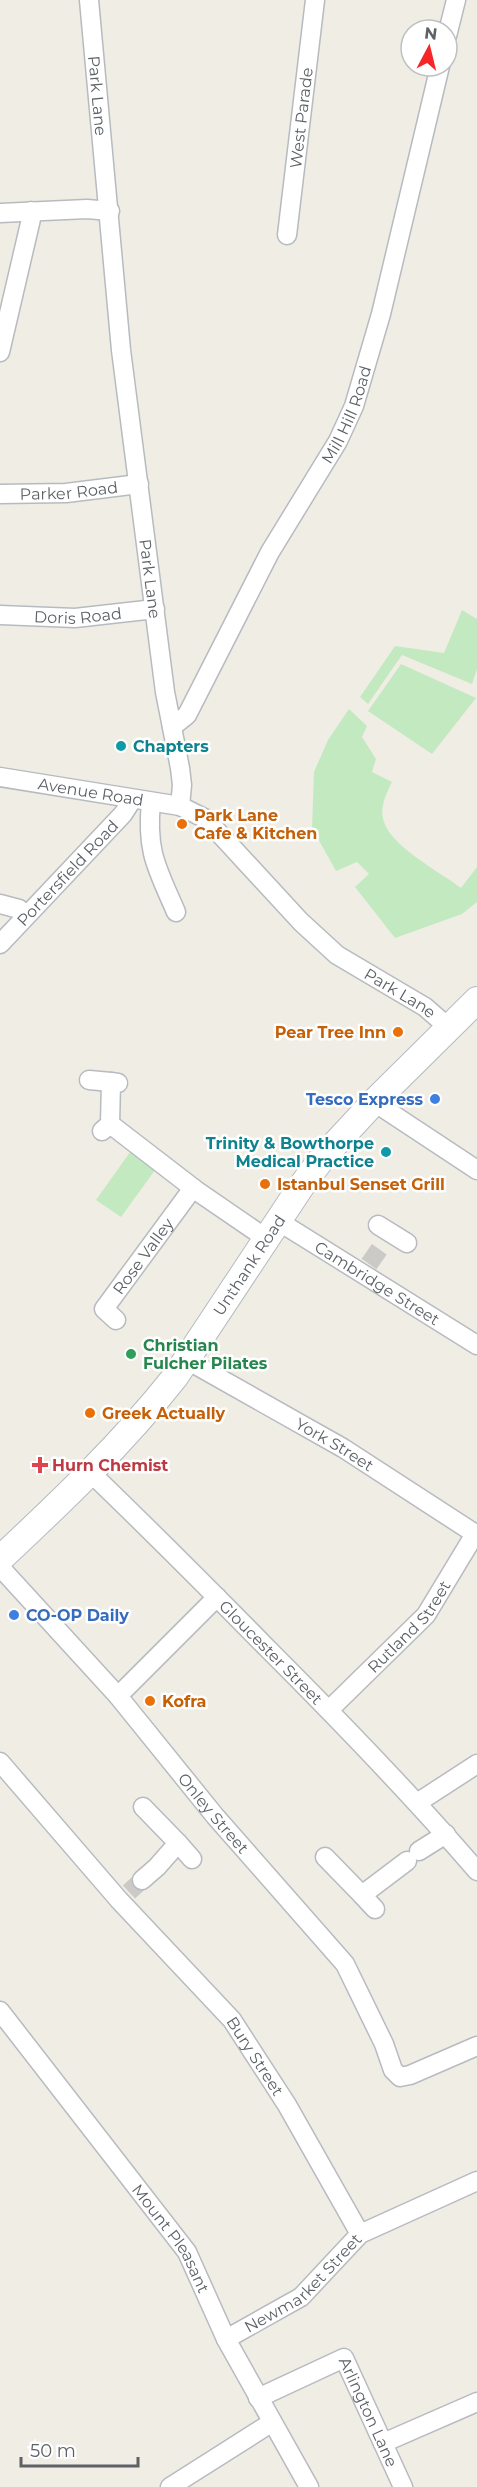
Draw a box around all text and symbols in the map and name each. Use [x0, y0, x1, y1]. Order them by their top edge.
north arrow [399, 18, 459, 78]
text: N [423, 23, 438, 44]
street label: Park Lane [85, 55, 111, 136]
street label: West Parade [286, 66, 316, 169]
street label: Mill Hill Road [317, 364, 375, 467]
street label: Parker Road [20, 477, 119, 503]
street label: Park Lane [136, 538, 165, 620]
street label: Doris Road [34, 603, 123, 628]
place label: Chapters [133, 737, 209, 756]
marker: Chapters [114, 739, 128, 753]
street label: Avenue Road [37, 774, 145, 809]
place label: Park Lane Cafe & Kitchen [194, 806, 317, 843]
street label: Portersfield Road [13, 816, 122, 930]
marker: Park Lane Cafe & Kitchen [175, 817, 189, 831]
street label: Park Lane [361, 964, 440, 1022]
place label: Pear Tree Inn [275, 1023, 386, 1042]
marker: Pear Tree Inn [391, 1025, 405, 1039]
place label: Tesco Express [306, 1090, 423, 1109]
marker: Tesco Express [428, 1092, 442, 1106]
place label: Trinity & Bowthorpe Medical Practice [206, 1134, 374, 1171]
marker: Trinity & Bowthorpe Medical Practice [379, 1145, 393, 1159]
place label: Istanbul Senset Grill [277, 1175, 445, 1194]
marker: Istanbul Senset Grill [258, 1177, 272, 1191]
street label: Unthank Road [209, 1211, 289, 1319]
street label: Rose Valley [109, 1214, 177, 1298]
street label: Cambridge Street [311, 1237, 444, 1329]
place label: Christian Fulcher Pilates [143, 1336, 268, 1373]
marker: Christian Fulcher Pilates [124, 1347, 138, 1361]
place label: Greek Actually [102, 1404, 226, 1423]
marker: Greek Actually [83, 1406, 97, 1420]
street label: York Street [292, 1414, 378, 1475]
place label: Hurn Chemist [52, 1456, 168, 1475]
marker: Hurn Chemist [33, 1458, 47, 1472]
street label: Rutland Street [363, 1577, 454, 1677]
street label: Gloucester Street [216, 1596, 327, 1708]
place label: CO-OP Daily [26, 1606, 129, 1625]
marker: CO-OP Daily [7, 1608, 21, 1622]
place label: Kofra [162, 1692, 206, 1711]
marker: Kofra [143, 1694, 157, 1708]
street label: Onley Street [174, 1769, 253, 1858]
street label: Bury Street [223, 2013, 288, 2100]
street label: Mount Pleasant [128, 2180, 214, 2296]
street label: Newmarket Street [241, 2229, 366, 2336]
street label: Arlington Lane [335, 2354, 402, 2470]
scale bar [21, 2430, 138, 2468]
text: 50 m [30, 2440, 76, 2462]

